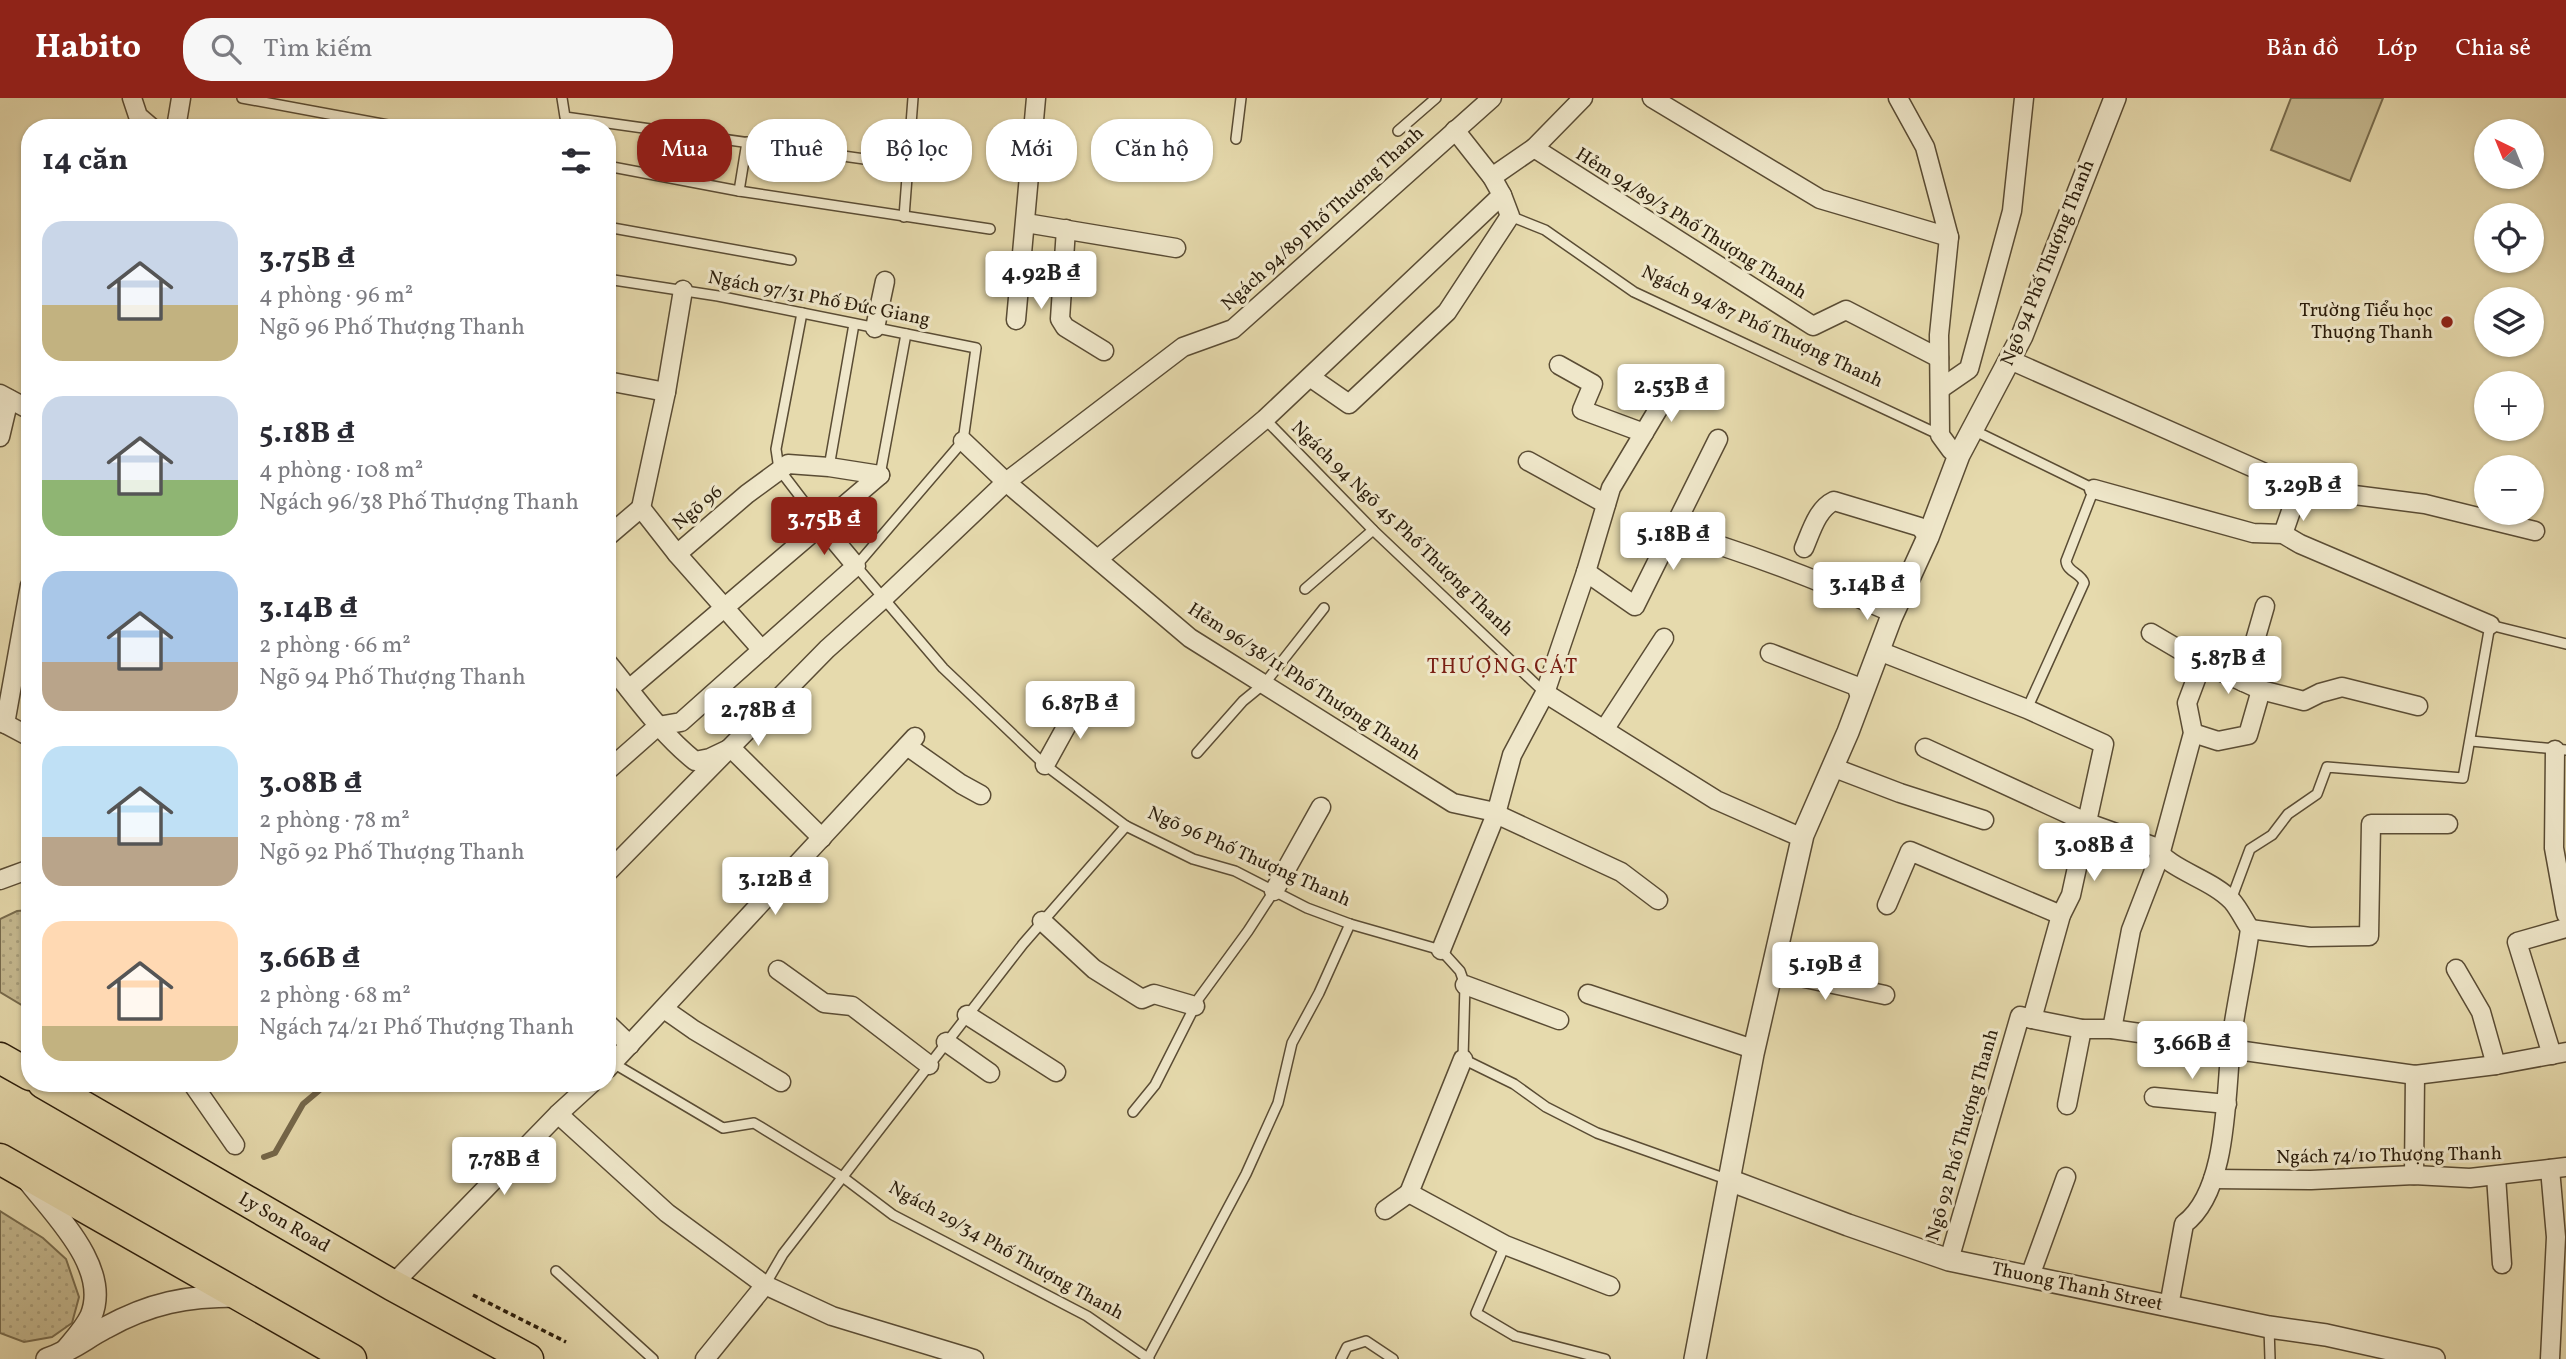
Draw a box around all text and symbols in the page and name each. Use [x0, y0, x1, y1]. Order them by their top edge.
search box [183, 18, 673, 81]
text: Habito [35, 26, 141, 72]
icon: search [207, 30, 245, 68]
text: Tìm kiếm [263, 31, 373, 67]
text: Bản đồ [2266, 32, 2339, 66]
text: Lớp [2377, 32, 2417, 66]
text: Chia sẻ [2455, 32, 2531, 66]
chip: Mua [637, 119, 732, 182]
chip: Thuê [746, 119, 847, 182]
chip: Bộ lọc [861, 119, 972, 182]
chip: Mới [986, 119, 1077, 182]
chip: Căn hộ [1091, 119, 1213, 182]
north arrow [2474, 119, 2544, 189]
map controls [2474, 119, 2544, 525]
street label: Ngách 94/89 Phố Thượng Thanh [1216, 121, 1430, 317]
text: 14 căn [42, 140, 128, 182]
icon: filters [557, 142, 595, 180]
street label: Hẻm 94/89/3 Phố Thượng Thanh [1570, 142, 1812, 306]
street label: Ngõ 94 Phố Thượng Thanh [1995, 156, 2101, 370]
button: locate [2474, 203, 2544, 273]
text: 3.75B ₫ [259, 238, 355, 280]
icon: home [98, 249, 182, 333]
pin: 4.92B ₫ [976, 252, 1106, 311]
text: 4.92B ₫ [1001, 258, 1081, 290]
street label: Ngách 94/87 Phố Thượng Thanh [1637, 259, 1887, 395]
street label: Ngách 97/31 Phố Đức Giang [706, 265, 932, 333]
text: 4 phòng · 96 m² [259, 280, 413, 312]
button: layers [2474, 287, 2544, 357]
place label: Trường Tiểu học Thuợng Thanh [2299, 298, 2433, 346]
text: Ngõ 96 Phố Thượng Thanh [259, 312, 525, 344]
marker: Trường Tiểu học Thuợng Thanh [2439, 314, 2455, 330]
pin: 2.53B ₫ [1606, 364, 1736, 424]
text: 2.53B ₫ [1633, 371, 1709, 403]
button: + [2474, 371, 2544, 441]
text: 5.18B ₫ [259, 413, 355, 455]
street label: Ngách 94 Ngõ 45 Phố Thượng Thanh [1285, 415, 1519, 643]
icon: home [98, 424, 182, 508]
text: 4 phòng · 108 m² [259, 455, 423, 487]
button: − [2474, 455, 2544, 525]
pin: 3.29B ₫ [2238, 464, 2368, 523]
text: 3.29B ₫ [2265, 470, 2341, 502]
street label: Ngõ 96 [667, 479, 729, 537]
text: Ngách 96/38 Phố Thượng Thanh [259, 487, 579, 519]
pin: 3.75B ₫ [759, 498, 889, 557]
text: 3.75B ₫ [787, 504, 861, 536]
pin: 5.18B ₫ [1608, 512, 1738, 572]
text: 5.18B ₫ [1636, 519, 1710, 551]
pin: 3.14B ₫ [1802, 562, 1932, 622]
text: 3.14B ₫ [1829, 569, 1905, 601]
text: 3.14B ₫ [259, 588, 357, 630]
street label: Hẻm 96/38/11 Phố Thượng Thanh [1183, 597, 1425, 767]
icon: home [98, 599, 182, 683]
text: 2 phòng · 66 m² [259, 630, 411, 662]
pin: 5.87B ₫ [2163, 636, 2293, 696]
text: 5.87B ₫ [2190, 643, 2266, 675]
district label: THƯỢNG CÁT [1427, 653, 1579, 682]
text: Ngõ 94 Phố Thượng Thanh [259, 662, 526, 694]
pin: 6.87B ₫ [1015, 682, 1145, 741]
pin: 2.78B ₫ [693, 688, 823, 748]
text: 6.87B ₫ [1042, 688, 1118, 720]
text: 2.78B ₫ [720, 695, 796, 727]
text: 3.08B ₫ [259, 763, 362, 805]
icon: home [98, 774, 182, 858]
street label: Ngõ 96 Phố Thượng Thanh [1143, 800, 1355, 914]
text: 2 phòng · 78 m² [259, 805, 410, 837]
pin: 3.08B ₫ [2029, 824, 2159, 883]
text: 3.08B ₫ [2055, 830, 2133, 862]
text: Ngõ 92 Phố Thượng Thanh [259, 837, 525, 869]
pin: 3.12B ₫ [710, 858, 840, 917]
text: 3.12B ₫ [738, 864, 812, 896]
text: 3.66B ₫ [259, 938, 360, 980]
pin: 5.19B ₫ [1760, 942, 1890, 1002]
icon: home [98, 949, 182, 1033]
text: 5.19B ₫ [1788, 949, 1862, 981]
text: 2 phòng · 68 m² [259, 980, 411, 1012]
text: Ngách 74/21 Phố Thượng Thanh [259, 1012, 574, 1044]
pin: 3.66B ₫ [2127, 1021, 2257, 1081]
street label: Ngõ 92 Phố Thượng Thanh [1920, 1026, 2006, 1244]
text: 3.66B ₫ [2153, 1028, 2231, 1060]
pin: 7.78B ₫ [439, 1138, 569, 1197]
street label: Ngách 74/10 Thượng Thanh [2276, 1141, 2502, 1171]
text: 7.78B ₫ [468, 1144, 540, 1176]
street label: Ngách 29/34 Phố Thượng Thanh [884, 1175, 1128, 1327]
street label: Ly Son Road [234, 1186, 334, 1260]
street label: Thuong Thanh Street [1989, 1256, 2166, 1318]

